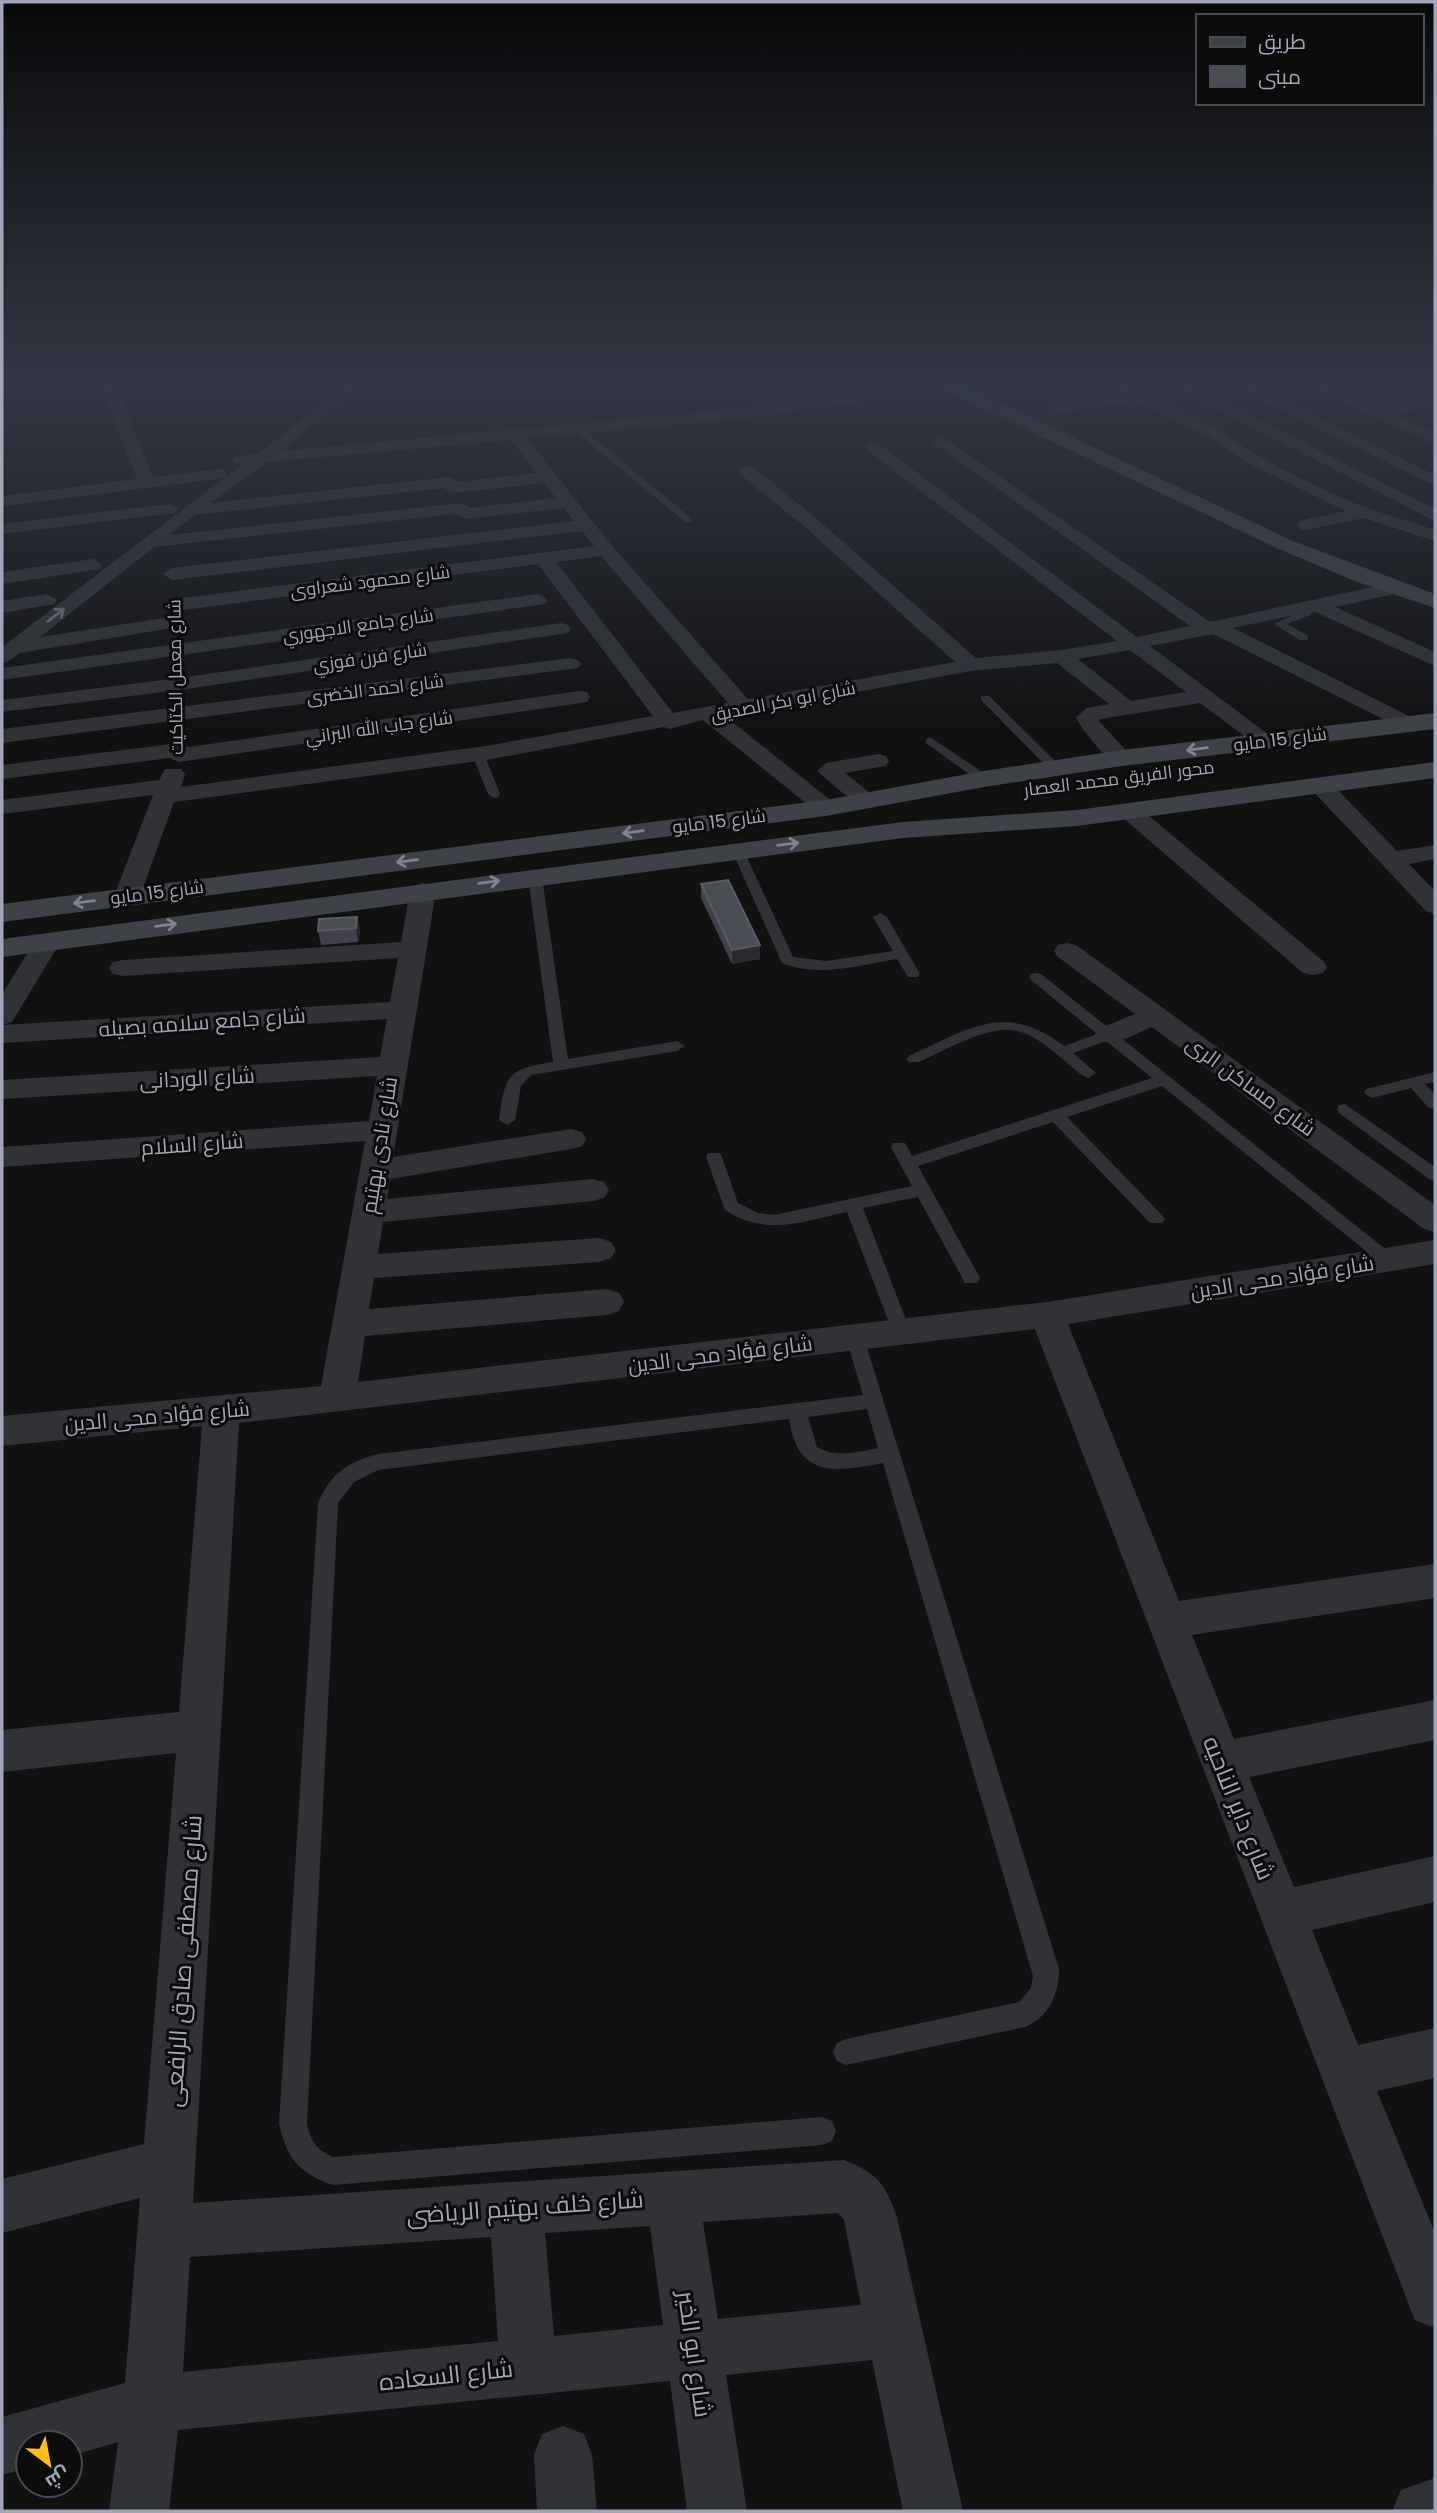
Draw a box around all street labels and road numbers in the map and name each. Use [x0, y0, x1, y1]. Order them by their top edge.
street label: شارع محمود شعراوى [289, 559, 451, 603]
street label: شارع معمل الكتاكيت [161, 599, 189, 755]
street label: شارع جامع الاجهوري [281, 602, 435, 650]
street label: شارع فرن فوزي [311, 637, 429, 679]
street label: شارع احمد الخضرى [305, 668, 445, 710]
street label: شارع ابو بكر الصديق [708, 675, 858, 727]
street label: شارع جاب الله البراني [304, 704, 455, 752]
street label: شارع 15 مايو [1232, 721, 1328, 757]
street label: محور الفريق محمد العصار [1021, 754, 1216, 802]
street label: شارع 15 مايو [671, 803, 767, 839]
street label: شارع 15 مايو [109, 874, 205, 910]
street label: شارع جامع سلامه بصيله [98, 1000, 306, 1044]
street label: شارع مساكن الرى [1180, 1029, 1322, 1143]
street label: شارع الوردانى [139, 1061, 255, 1095]
street label: شارع نادى بهتيم [354, 1074, 404, 1216]
street label: شارع السلام [140, 1126, 244, 1162]
street label: شارع فؤاد محى الدين [1188, 1248, 1376, 1306]
street label: شارع فؤاد محى الدين [626, 1328, 814, 1380]
street label: شارع فؤاد محى الدين [63, 1393, 251, 1439]
street label: شارع داير الناحيه [1195, 1731, 1283, 1885]
street label: شارع مصطفى صادق الرافعى [156, 1814, 210, 2108]
street label: شارع خلف بهتيم الرياضى [405, 2182, 645, 2232]
street label: شارع ابو الخير [669, 2286, 720, 2420]
street label: شارع السعاده [377, 2352, 515, 2398]

